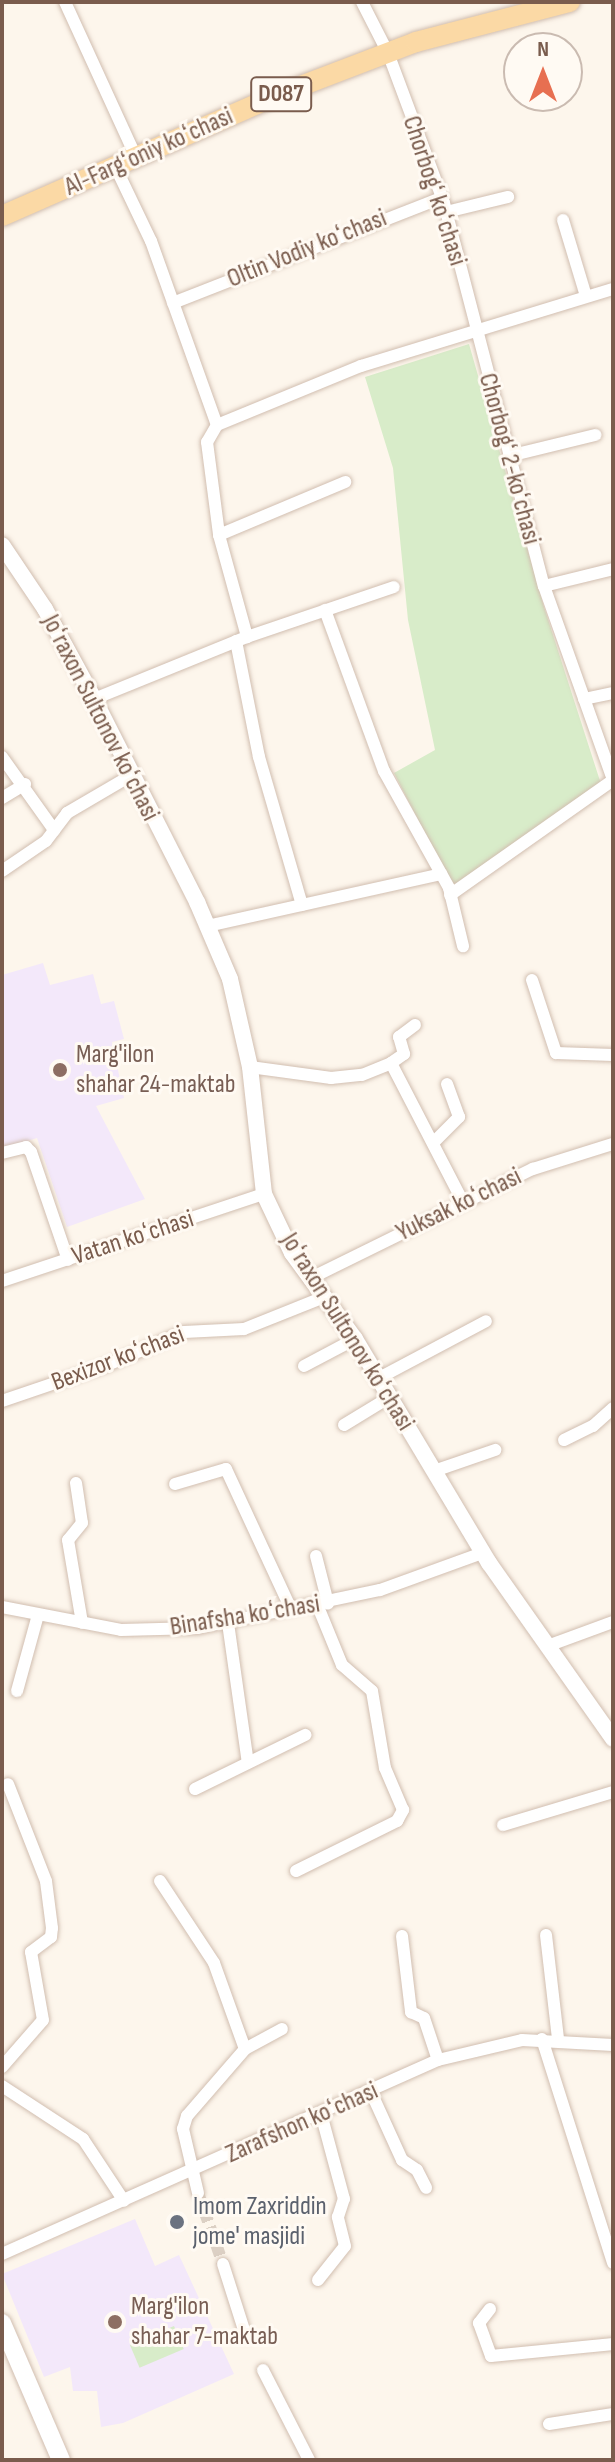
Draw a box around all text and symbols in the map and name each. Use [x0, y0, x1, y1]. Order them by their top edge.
north arrow [503, 32, 583, 112]
text: N [537, 36, 549, 63]
road number: D087 [249, 74, 313, 114]
street label: Al-Fargʻoniy koʻchasi [60, 101, 238, 203]
street label: Chorbogʻ koʻchasi [395, 112, 473, 270]
street label: Oltin Vodiy koʻchasi [223, 203, 391, 295]
street label: Chorbogʻ 2-koʻchasi [471, 370, 547, 548]
street label: Joʻraxon Sultonov koʻchasi [34, 610, 166, 826]
place label: Marg'ilon shahar 24-maktab [76, 1039, 235, 1100]
marker: Marg'ilon shahar 24-maktab [51, 1061, 69, 1079]
street label: Yuksak koʻchasi [391, 1161, 527, 1249]
street label: Vatan koʻchasi [68, 1204, 198, 1272]
street label: Joʻraxon Sultonov koʻchasi [274, 1227, 420, 1437]
street label: Bexizor koʻchasi [47, 1319, 189, 1399]
street label: Binafsha koʻchasi [168, 1589, 322, 1643]
street label: Zarafshon koʻchasi [221, 2076, 383, 2170]
place label: Imom Zaxriddin jome' masjidi [193, 2191, 327, 2252]
marker: Imom Zaxriddin jome' masjidi [168, 2213, 186, 2231]
place label: Marg'ilon shahar 7-maktab [131, 2291, 278, 2352]
marker: Marg'ilon shahar 7-maktab [106, 2313, 124, 2331]

